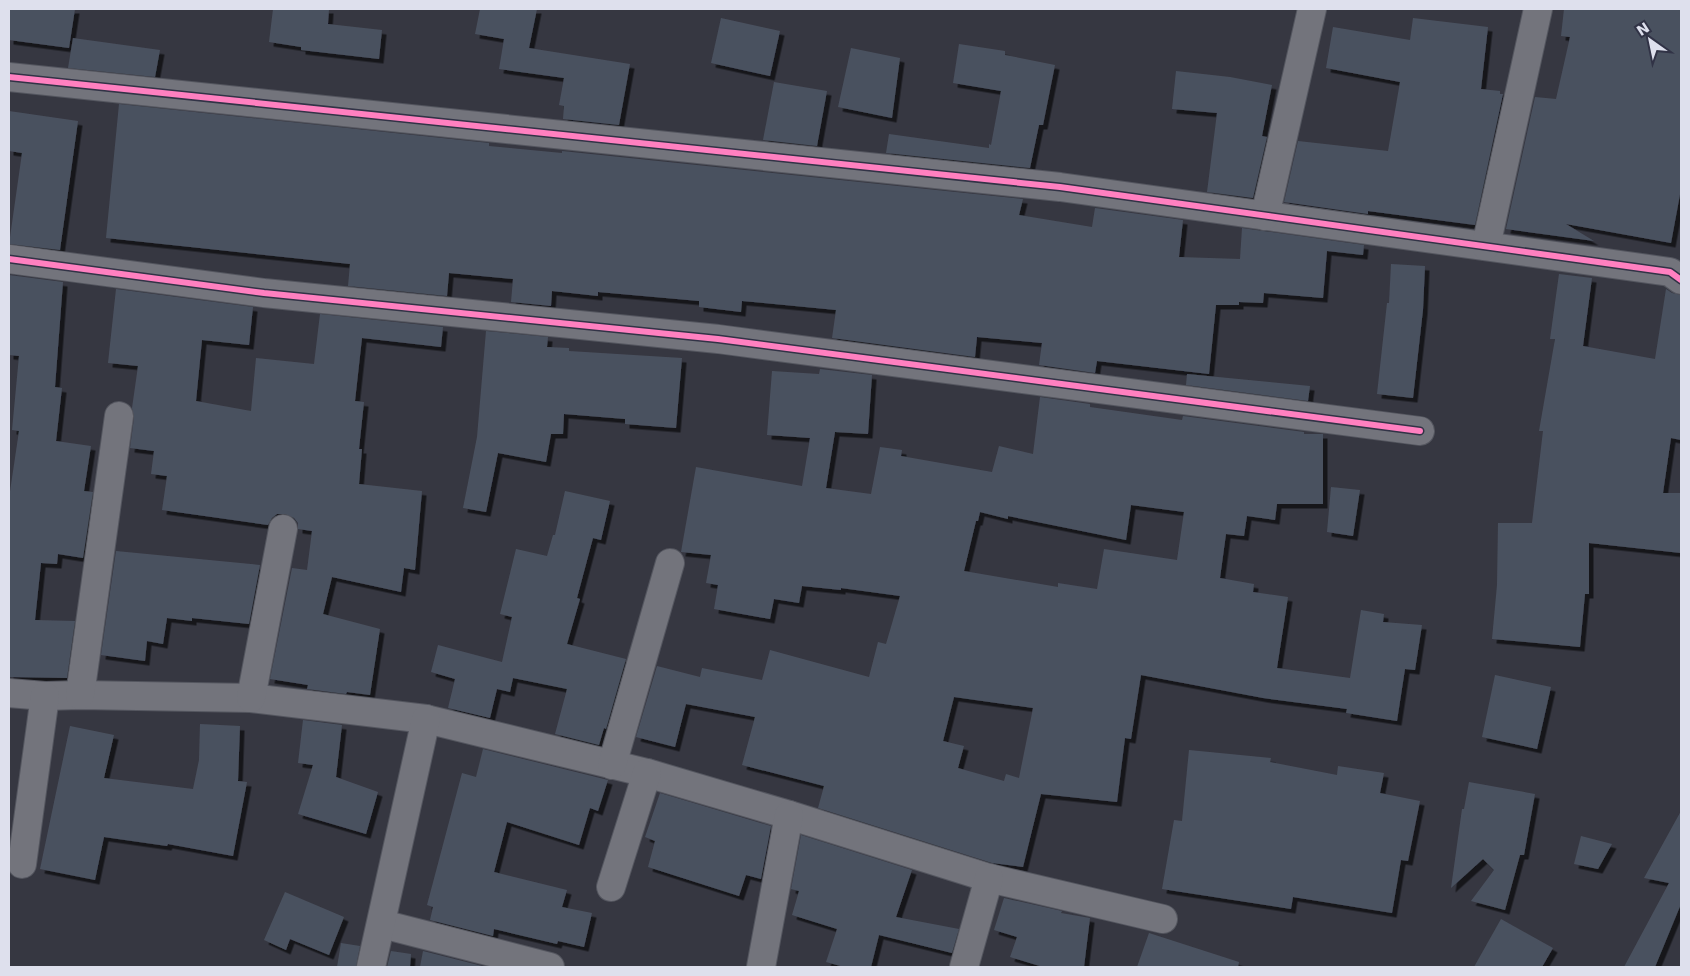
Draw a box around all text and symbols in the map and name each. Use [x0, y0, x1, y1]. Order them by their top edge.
north arrow [1625, 15, 1675, 65]
text: N [1634, 19, 1652, 39]

